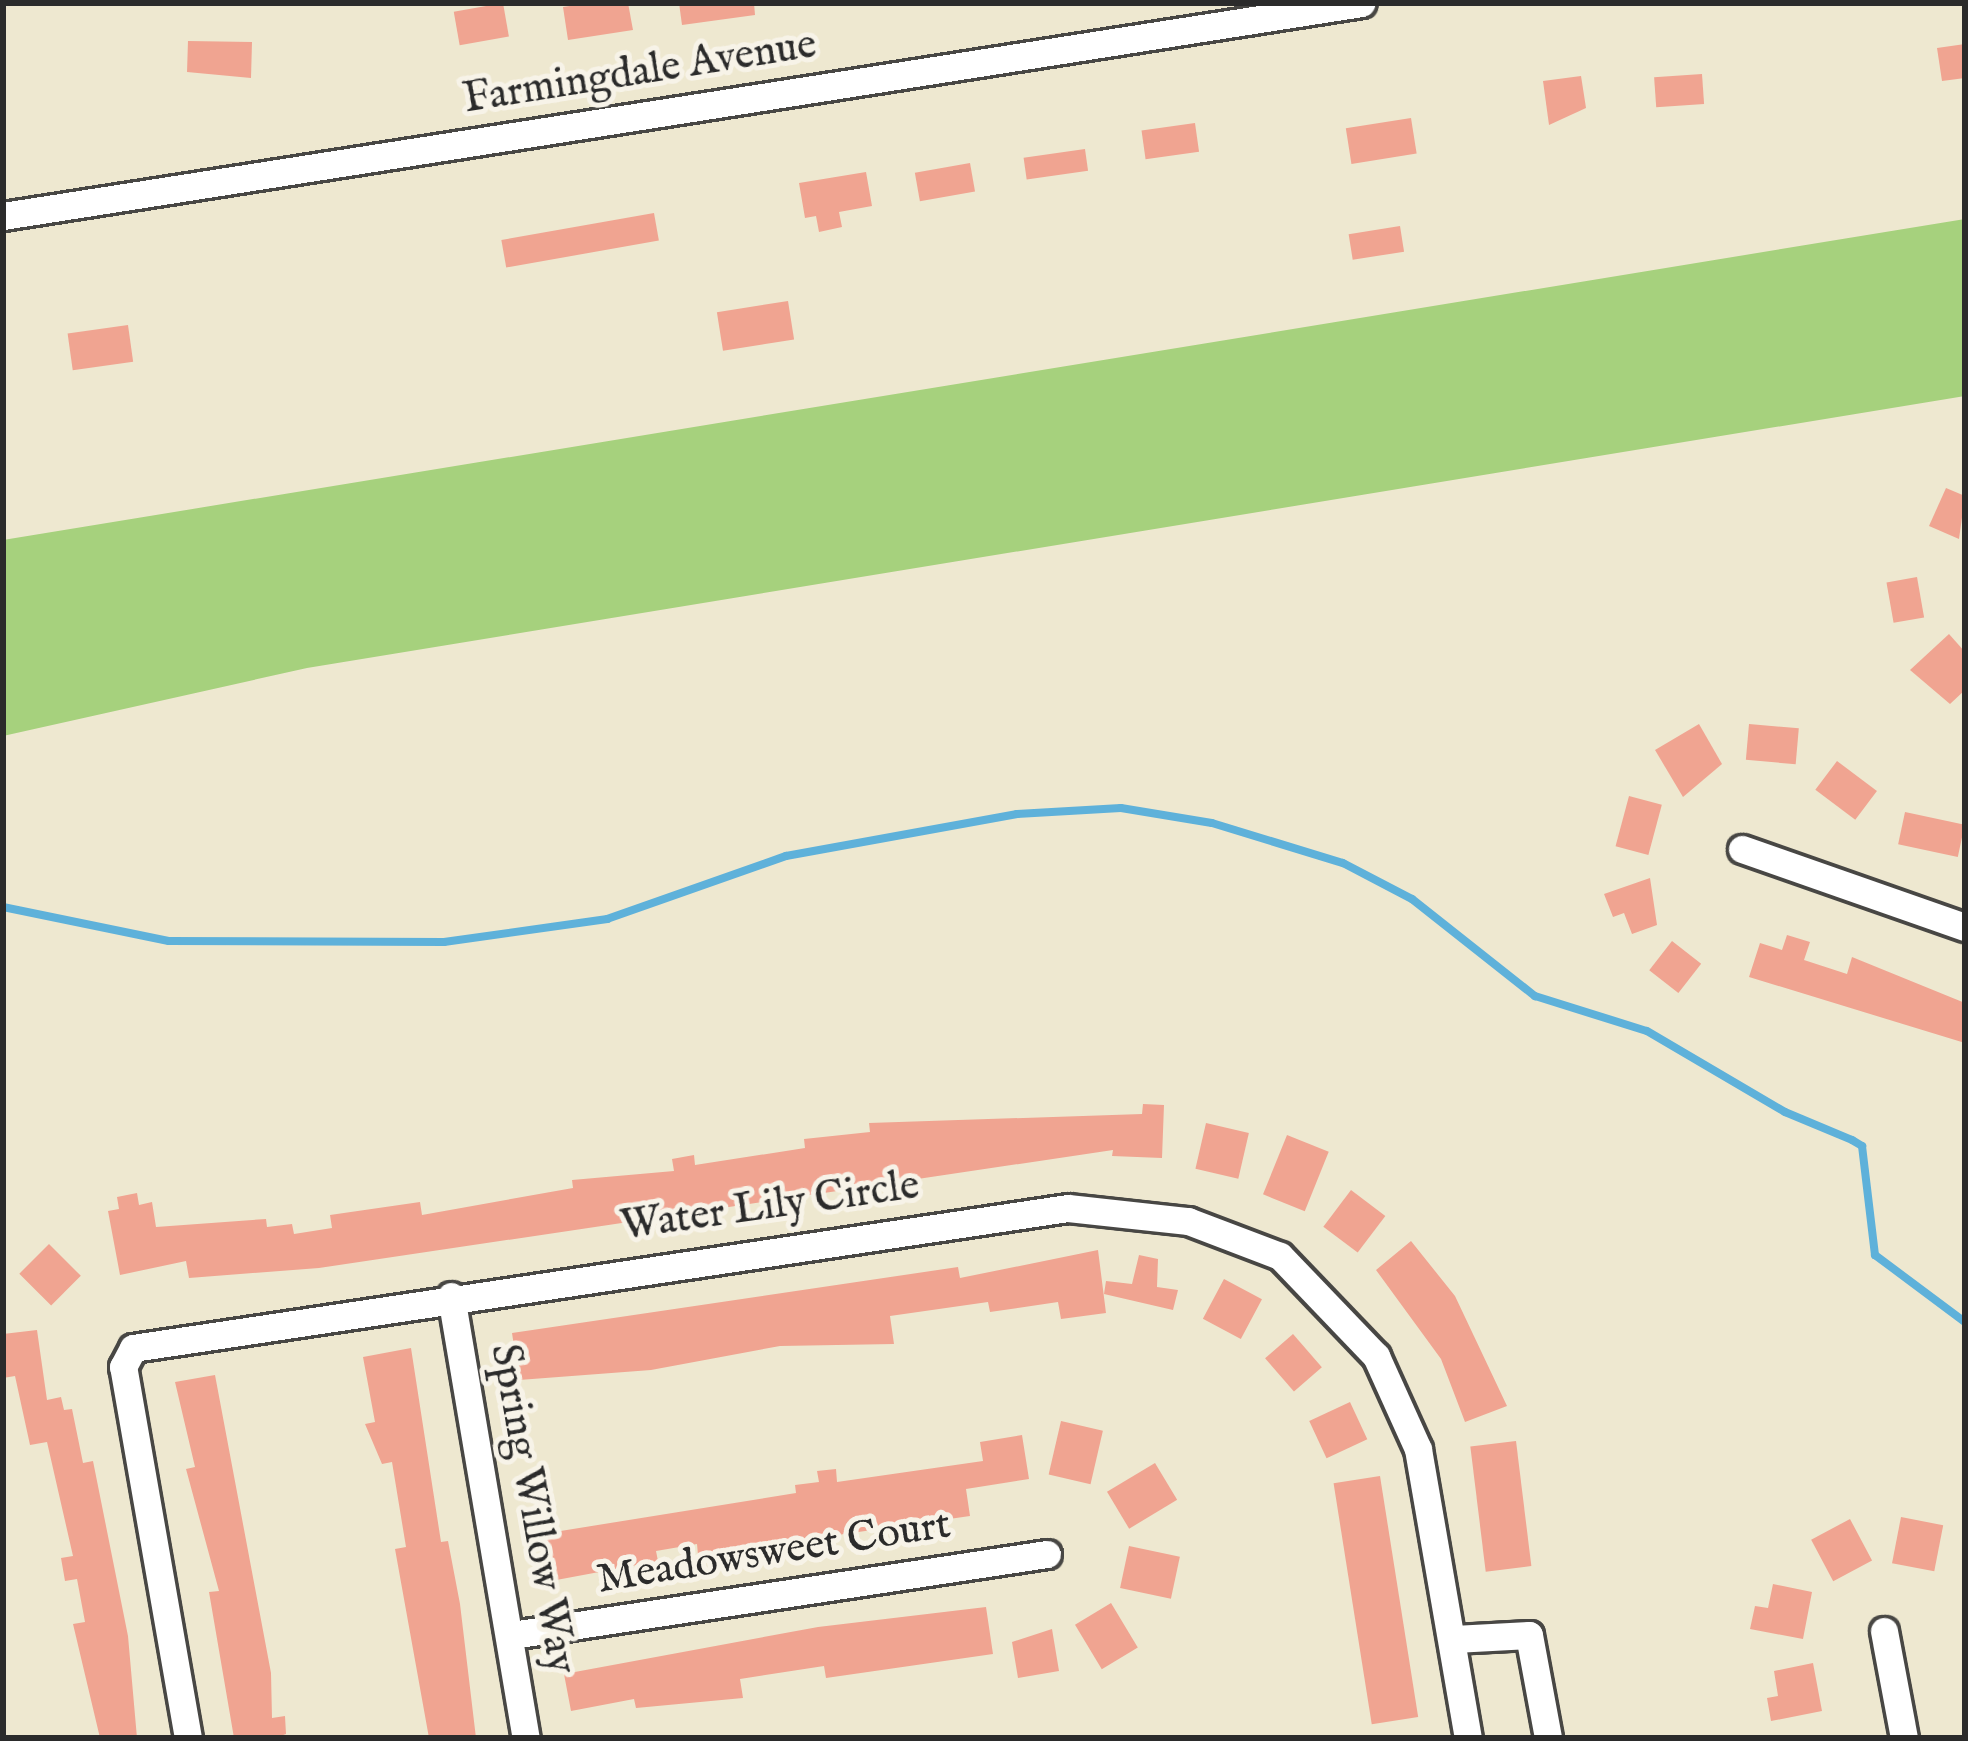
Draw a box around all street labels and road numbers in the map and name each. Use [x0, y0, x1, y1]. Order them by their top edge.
street label: Farmingdale Avenue [460, 20, 820, 126]
street label: Water Lily Circle [618, 1161, 922, 1253]
street label: Spring Willow Way [478, 1340, 586, 1678]
street label: Meadowsweet Court [594, 1500, 954, 1606]

